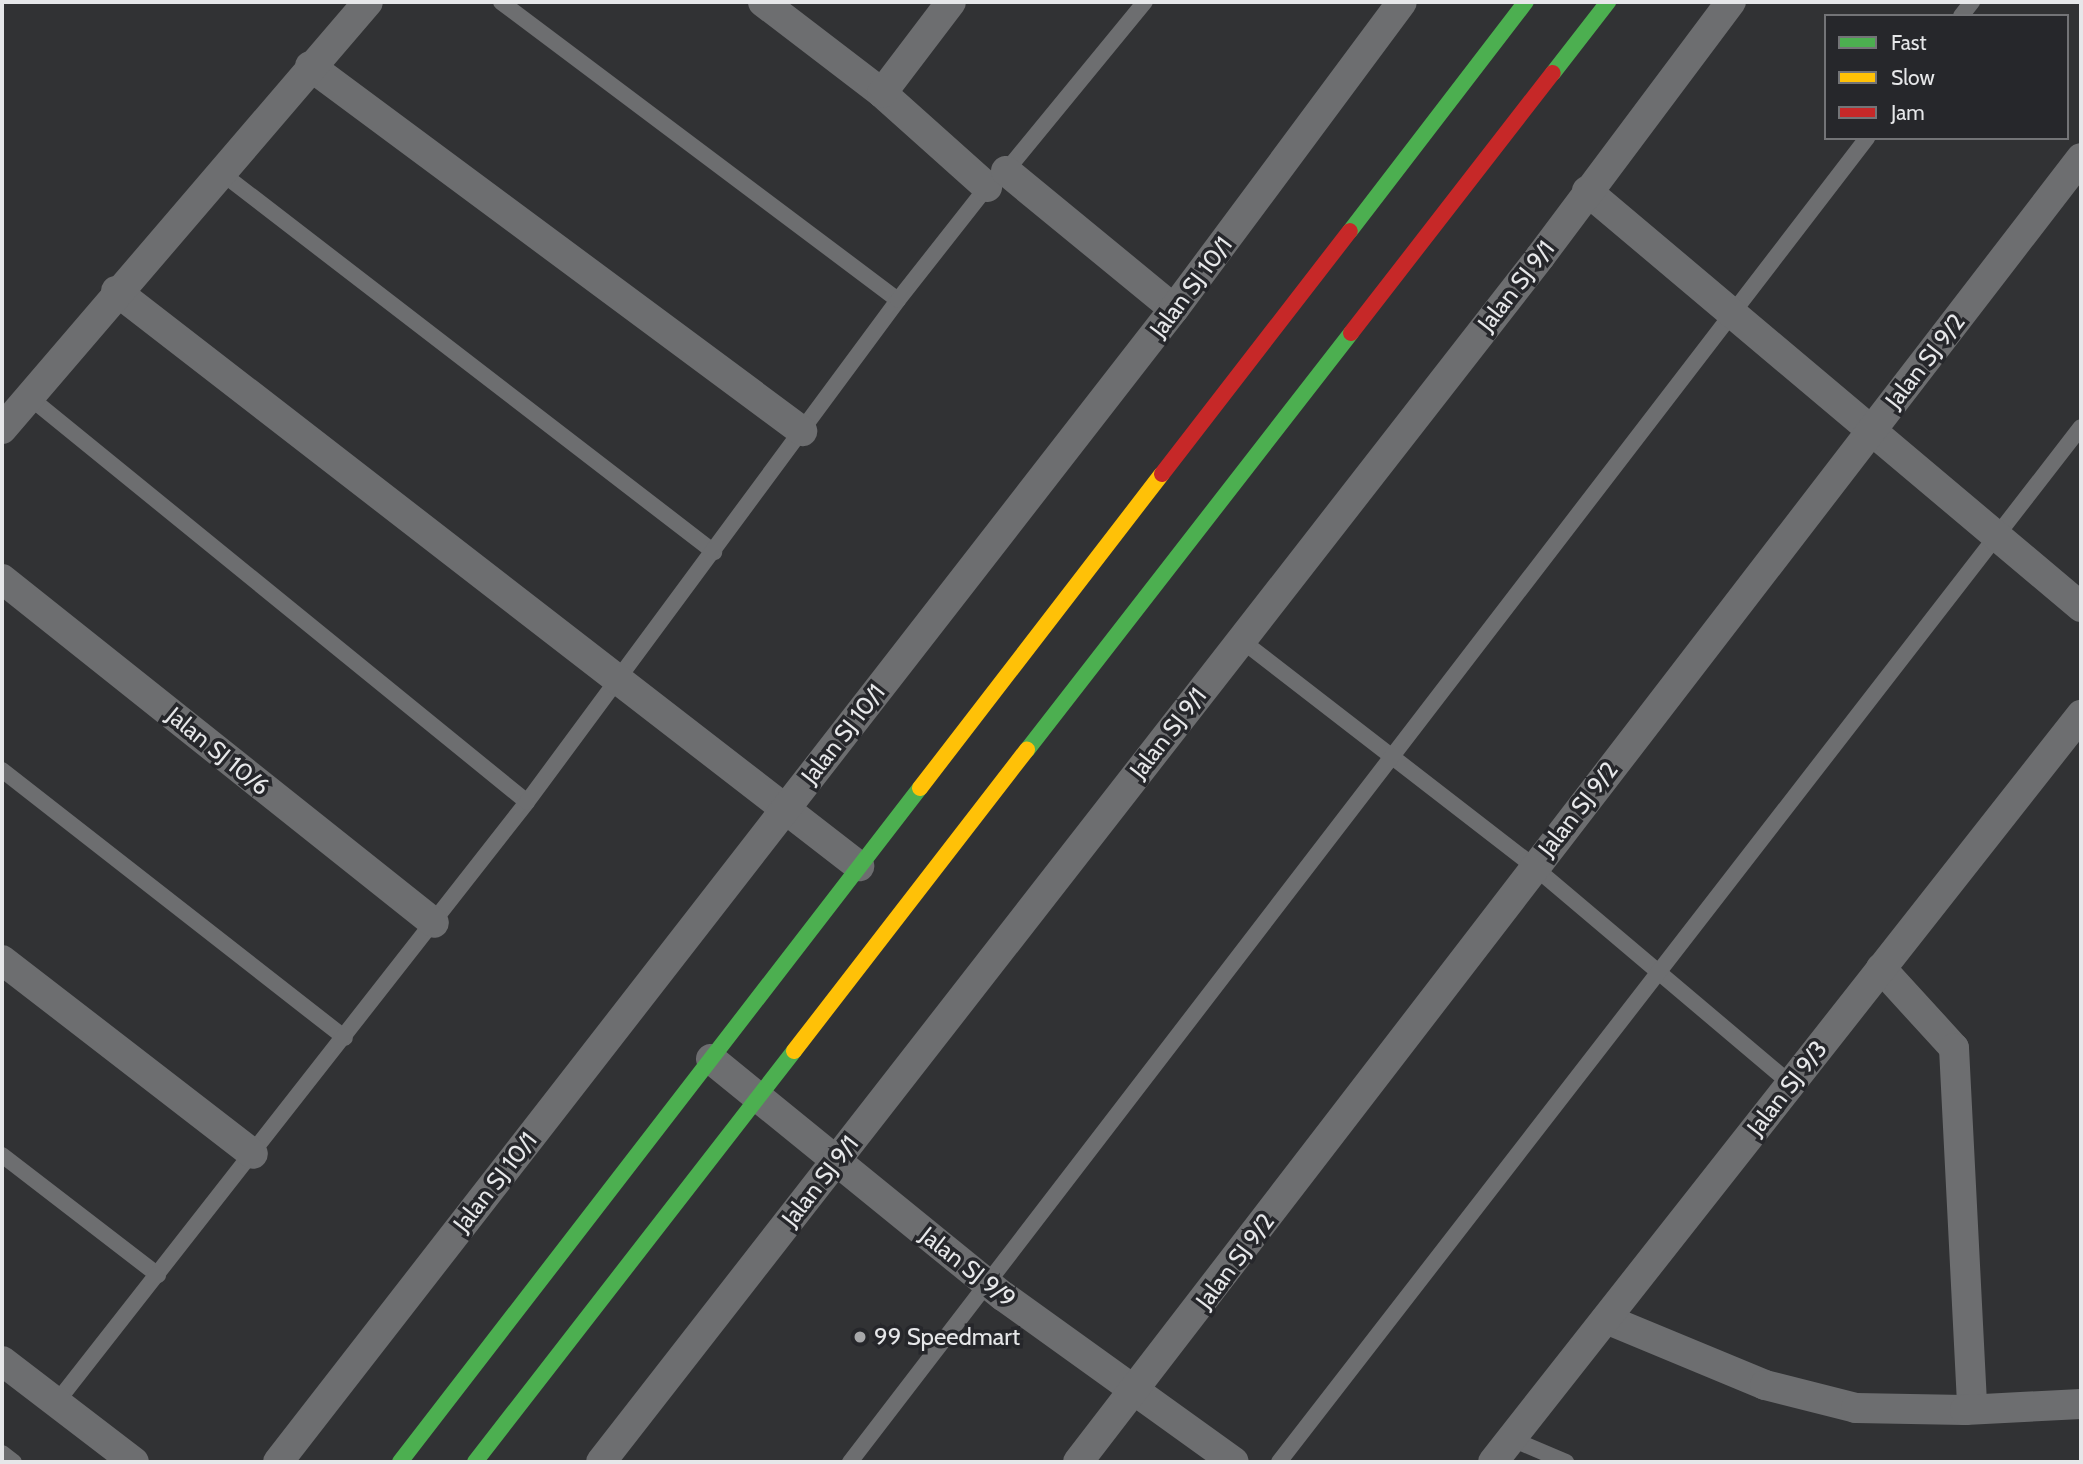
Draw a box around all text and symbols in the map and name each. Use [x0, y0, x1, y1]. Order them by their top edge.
legend [1824, 14, 2069, 140]
text: Fast [1891, 30, 1927, 55]
text: Slow [1891, 65, 1935, 90]
text: Jam [1891, 100, 1925, 125]
street label: Jalan SJ 10/1 [1144, 231, 1238, 343]
street label: Jalan SJ 9/1 [1472, 235, 1560, 337]
street label: Jalan SJ 9/2 [1879, 308, 1971, 414]
street label: Jalan SJ 10/1 [795, 678, 891, 790]
street label: Jalan SJ 9/1 [1124, 682, 1212, 784]
street label: Jalan SJ 10/6 [161, 701, 275, 801]
street label: Jalan SJ 9/2 [1532, 756, 1624, 862]
street label: Jalan SJ 9/3 [1741, 1035, 1833, 1141]
street label: Jalan SJ 10/1 [447, 1126, 543, 1238]
street label: Jalan SJ 9/1 [776, 1130, 864, 1232]
street label: Jalan SJ 9/2 [1190, 1208, 1280, 1314]
street label: Jalan SJ 9/9 [915, 1221, 1021, 1313]
place label: 99 Speedmart [874, 1323, 1020, 1351]
marker: 99 Speedmart [852, 1329, 868, 1345]

